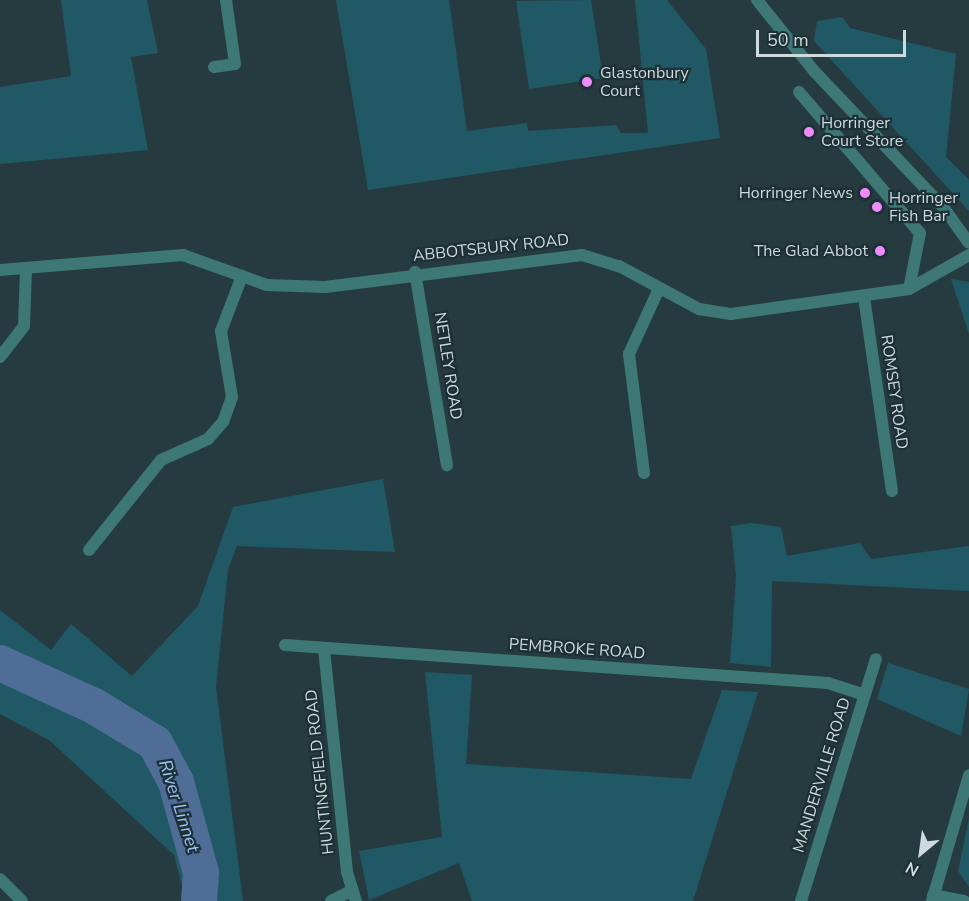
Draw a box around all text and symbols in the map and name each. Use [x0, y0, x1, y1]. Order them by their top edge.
scale bar [759, 18, 909, 56]
text: 50 m [767, 28, 809, 52]
place label: Glastonbury Court [600, 63, 689, 101]
marker: Glastonbury Court [578, 73, 596, 91]
place label: Horringer Court Store [821, 113, 903, 151]
marker: Horringer Court Store [802, 125, 816, 139]
place label: Horringer News [739, 183, 853, 203]
marker: Horringer News [858, 186, 872, 200]
place label: Horringer Fish Bar [889, 188, 958, 226]
marker: Horringer Fish Bar [870, 200, 884, 214]
street label: ABBOTSBURY ROAD [412, 230, 570, 266]
place label: The Glad Abbot [754, 241, 868, 261]
marker: The Glad Abbot [873, 244, 887, 258]
street label: NETLEY ROAD [430, 311, 466, 421]
street label: ROMSEY ROAD [876, 333, 912, 451]
street label: PEMBROKE ROAD [508, 635, 646, 663]
street label: HUNTINGFIELD ROAD [302, 688, 338, 856]
street label: MANDERVILLE ROAD [789, 695, 855, 855]
water label: River Linnet [154, 757, 204, 855]
north arrow [891, 823, 951, 883]
text: N [902, 856, 923, 881]

